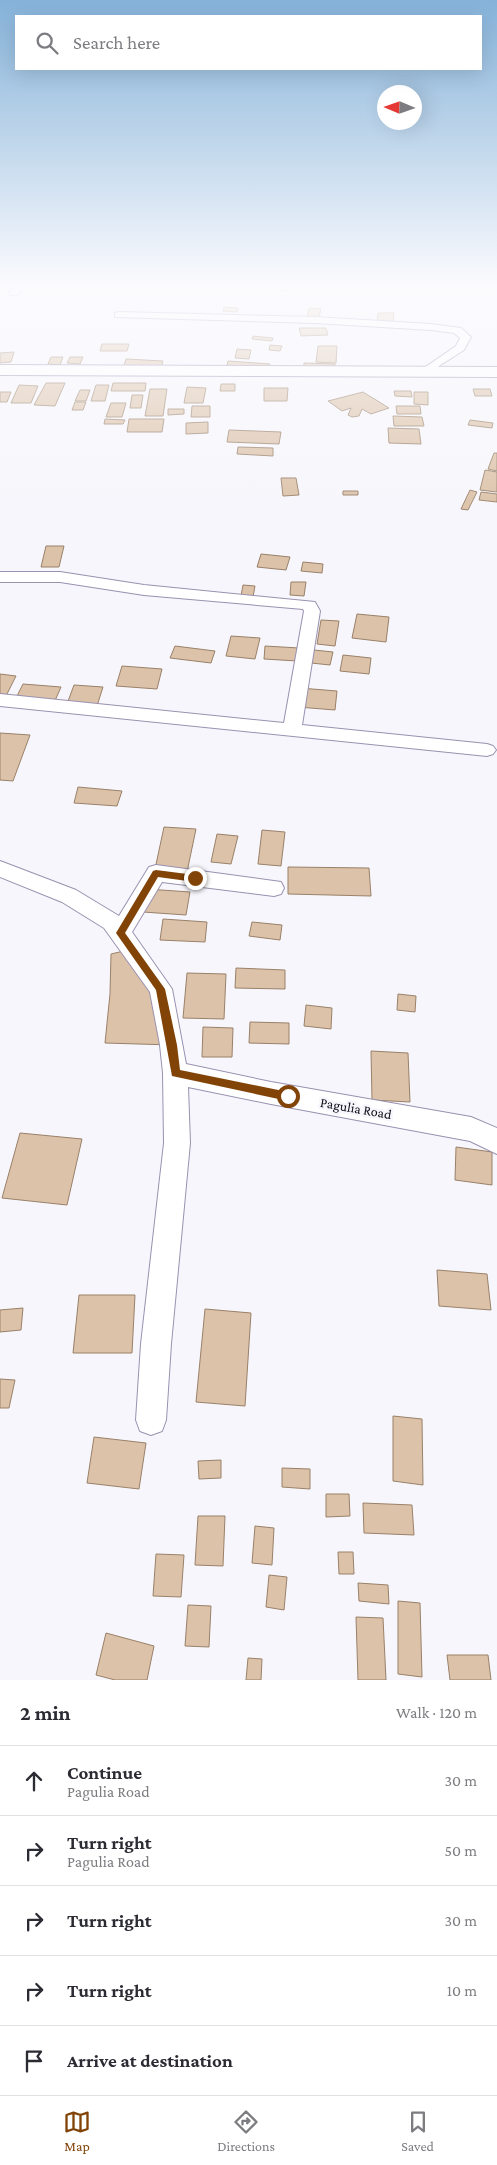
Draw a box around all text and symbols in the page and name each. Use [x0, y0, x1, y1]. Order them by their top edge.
search box [15, 15, 482, 70]
icon: search [33, 29, 61, 57]
text: Search here [73, 32, 160, 53]
north arrow [377, 85, 422, 130]
route end [184, 867, 207, 890]
route start [277, 1085, 300, 1108]
street label: Pagulia Road [319, 1094, 394, 1122]
text: 2 min [20, 1701, 71, 1725]
text: Walk · 120 m [396, 1704, 477, 1721]
text: Continue [67, 1762, 142, 1783]
icon: ahead [20, 1767, 48, 1795]
text: 30 m [445, 1772, 477, 1789]
text: Pagulia Road [67, 1783, 150, 1800]
text: Turn right [67, 1832, 152, 1853]
icon: right [20, 1837, 48, 1865]
text: 50 m [445, 1842, 477, 1859]
text: Pagulia Road [67, 1853, 150, 1870]
icon: right [20, 1907, 48, 1935]
text: Turn right [67, 1910, 152, 1931]
text: 30 m [445, 1912, 477, 1929]
icon: right [20, 1977, 48, 2005]
text: Turn right [67, 1980, 152, 2001]
text: 10 m [447, 1982, 477, 1999]
icon: arrive [20, 2047, 48, 2075]
text: Arrive at destination [67, 2050, 233, 2071]
tab: Map [63, 2108, 91, 2154]
tab: Directions [217, 2108, 275, 2154]
tab: Saved [401, 2108, 434, 2154]

